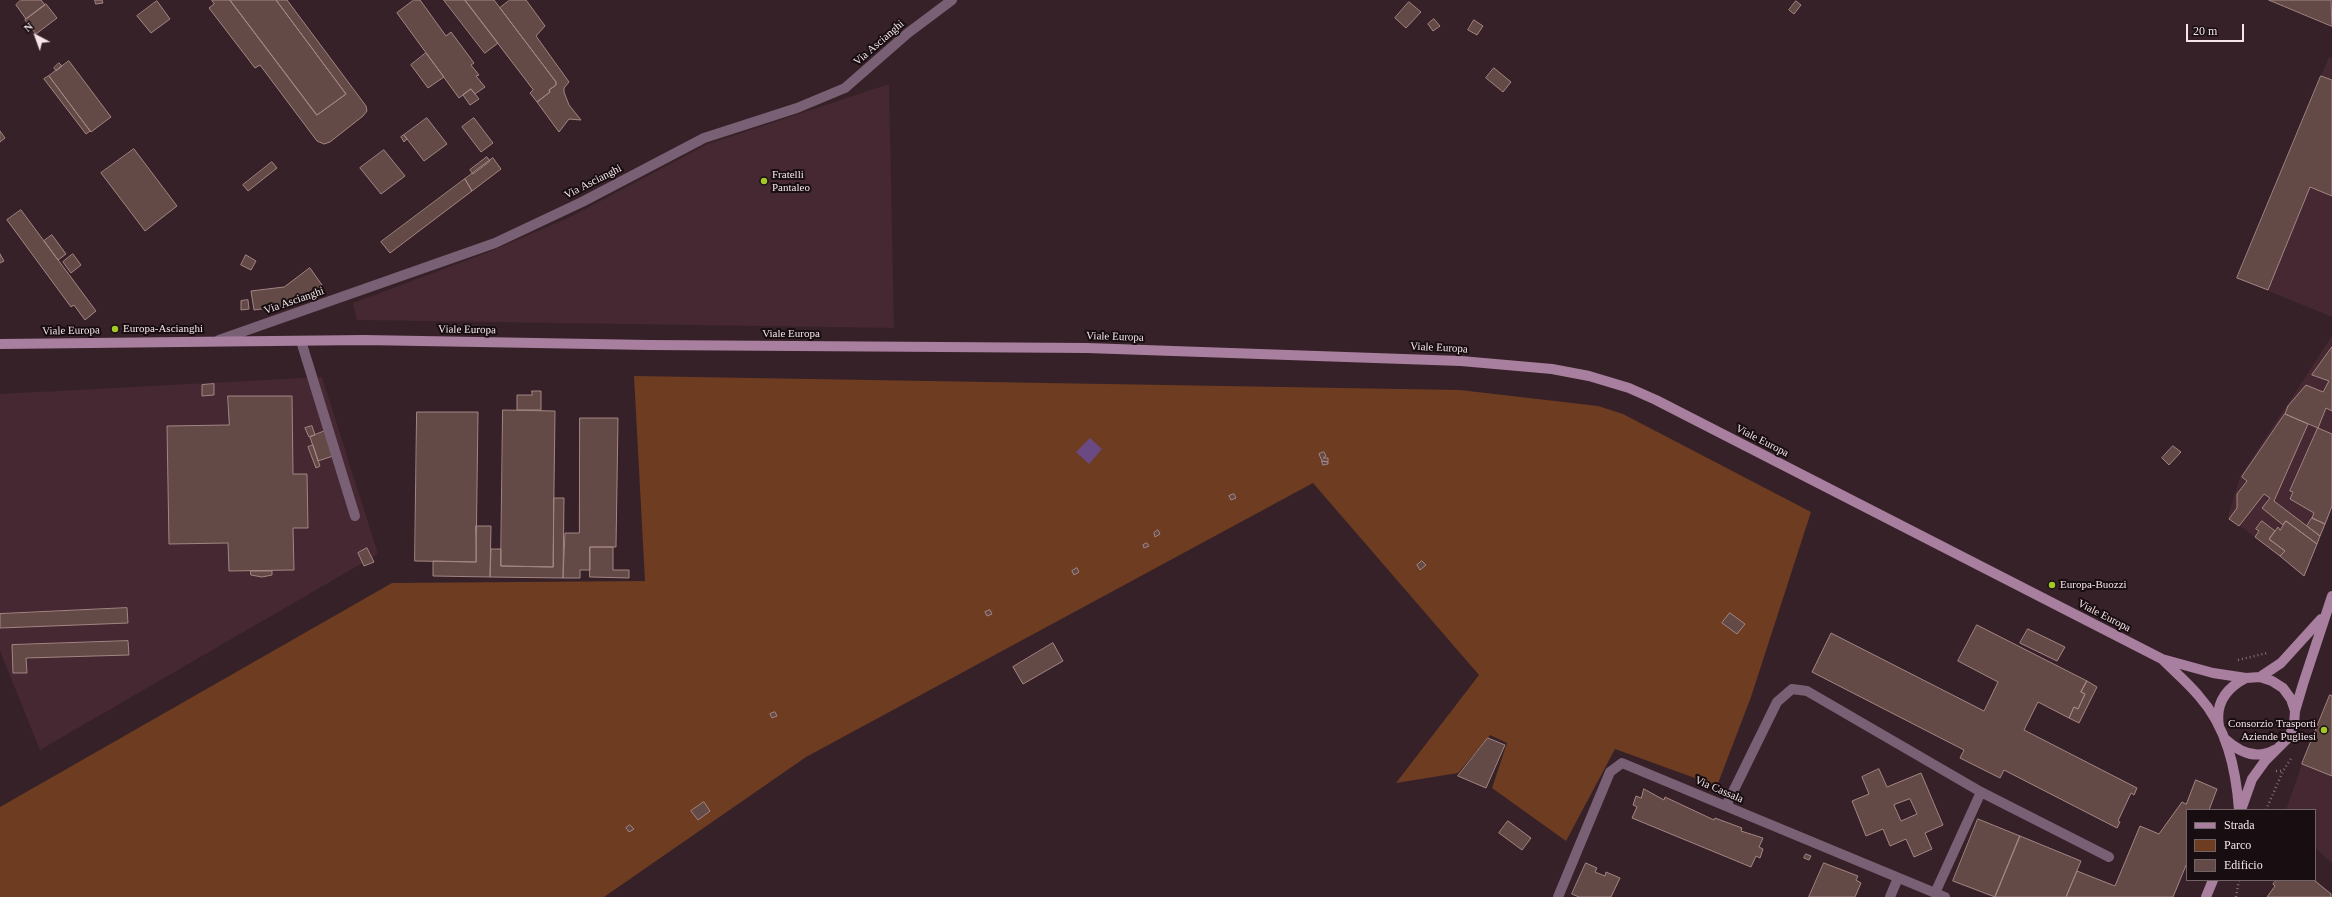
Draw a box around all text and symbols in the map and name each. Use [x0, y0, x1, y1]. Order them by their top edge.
north arrow [16, 16, 56, 56]
scale bar [2188, 16, 2246, 42]
street label: Via Ascianghi [851, 17, 907, 69]
text: N [21, 20, 35, 34]
text: 20 m [2193, 24, 2217, 38]
street label: Via Ascianghi [562, 162, 624, 202]
place label: Fratelli Pantaleo [772, 168, 810, 194]
marker: Fratelli Pantaleo [759, 176, 769, 186]
street label: Via Ascianghi [262, 285, 326, 317]
place label: Europa-Ascianghi [123, 322, 203, 336]
street label: Viale Europa [438, 323, 496, 337]
street label: Viale Europa [42, 324, 100, 338]
marker: Europa-Ascianghi [110, 324, 120, 334]
street label: Viale Europa [762, 327, 820, 341]
street label: Viale Europa [1086, 329, 1144, 345]
street label: Viale Europa [1410, 340, 1468, 356]
street label: Viale Europa [1733, 422, 1791, 460]
place label: Europa-Buozzi [2060, 578, 2127, 592]
marker: Europa-Buozzi [2047, 580, 2057, 590]
street label: Viale Europa [2075, 597, 2133, 635]
place label: Consorzio Trasporti Aziende Pugliesi [2228, 717, 2316, 743]
marker: Consorzio Trasporti Aziende Pugliesi [2319, 725, 2329, 735]
street label: Via Cassala [1693, 774, 1745, 806]
legend [2186, 809, 2316, 881]
text: Strada [2224, 818, 2255, 832]
text: Parco [2224, 838, 2251, 852]
text: Edificio [2224, 858, 2263, 872]

